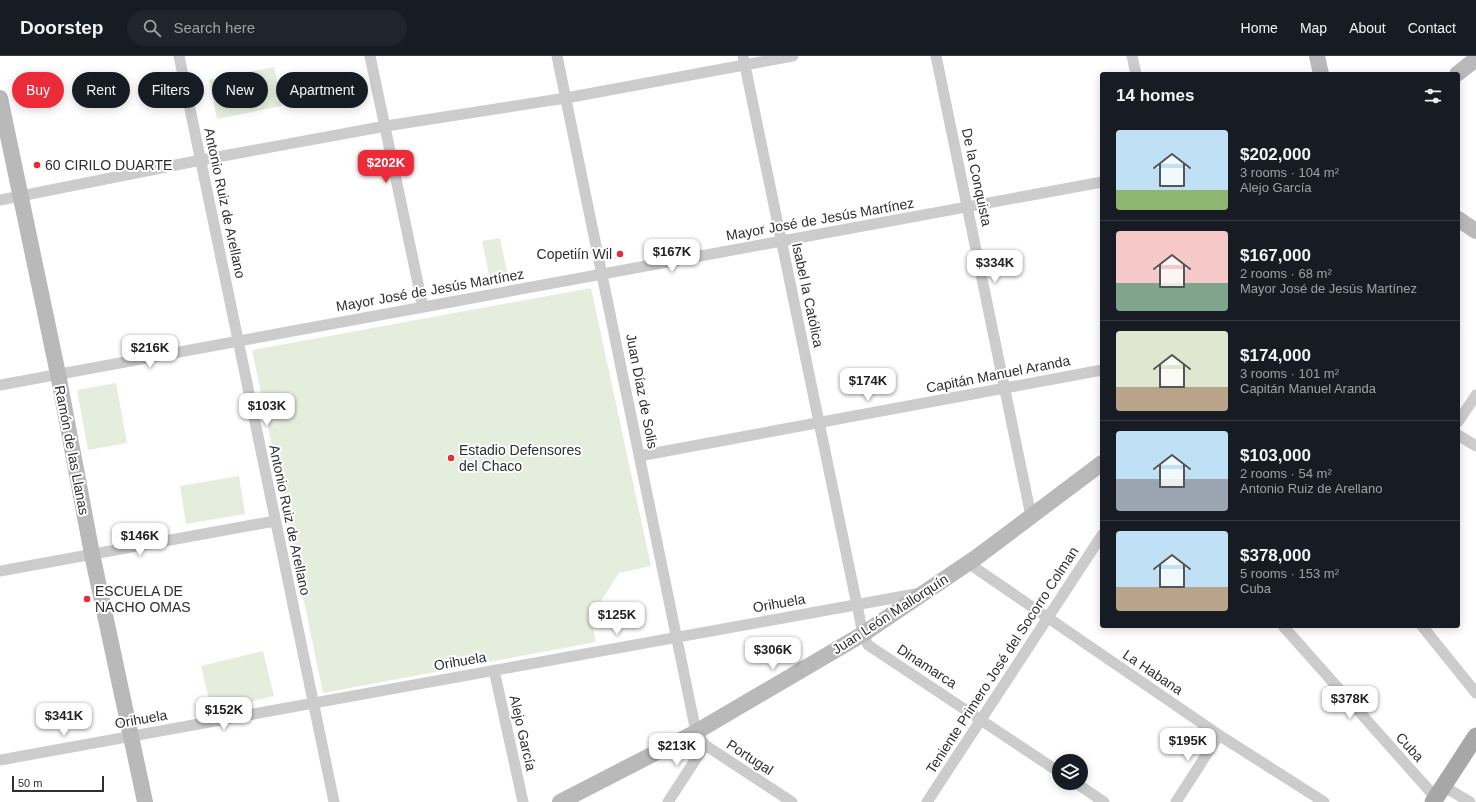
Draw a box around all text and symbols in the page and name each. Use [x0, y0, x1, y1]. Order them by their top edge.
search box [127, 10, 407, 46]
text: Doorstep [20, 17, 103, 38]
icon: search [141, 17, 163, 39]
text: Search here [173, 19, 255, 36]
text: Home [1241, 20, 1278, 36]
text: Map [1300, 20, 1327, 36]
text: About [1349, 20, 1386, 36]
text: Contact [1408, 20, 1456, 36]
chip: Buy [12, 72, 64, 108]
chip: Rent [72, 72, 130, 108]
chip: Filters [138, 72, 204, 108]
chip: New [212, 72, 268, 108]
chip: Apartment [276, 72, 368, 108]
icon: filters [1422, 85, 1444, 107]
text: 14 homes [1116, 86, 1194, 105]
street label: Antonio Ruiz de Arellano [201, 126, 249, 280]
street label: De la Conquista [959, 127, 995, 228]
text: $202,000 [1240, 145, 1311, 164]
icon: home [1148, 146, 1196, 194]
pin: $202K [358, 150, 414, 184]
text: $202K [367, 155, 405, 170]
place label: 60 CIRILO DUARTE [45, 157, 172, 173]
marker: 60 CIRILO DUARTE [32, 160, 42, 170]
text: 3 rooms · 104 m² [1240, 165, 1339, 180]
text: Alejo García [1240, 180, 1312, 195]
street label: Mayor José de Jesús Martínez [725, 195, 915, 243]
pin: $167K [644, 239, 700, 273]
street label: Isabel la Católica [789, 241, 827, 349]
text: $167K [653, 244, 691, 259]
place label: Copetiín Wil [537, 246, 612, 262]
text: $167,000 [1240, 246, 1311, 265]
icon: home [1148, 247, 1196, 295]
marker: Copetiín Wil [615, 249, 625, 259]
pin: $334K [967, 250, 1023, 284]
text: $334K [976, 255, 1014, 270]
street label: Mayor José de Jesús Martínez [335, 266, 525, 314]
text: 2 rooms · 68 m² [1240, 266, 1332, 281]
text: Mayor José de Jesús Martínez [1240, 281, 1417, 296]
street label: Juan Díaz de Solis [623, 332, 661, 450]
pin: $216K [122, 335, 178, 369]
text: $216K [131, 340, 169, 355]
text: $174,000 [1240, 346, 1311, 365]
icon: home [1148, 347, 1196, 395]
street label: Capitán Manuel Aranda [925, 352, 1072, 396]
text: 3 rooms · 101 m² [1240, 366, 1339, 381]
pin: $174K [840, 368, 896, 402]
text: $174K [849, 373, 887, 388]
text: Capitán Manuel Aranda [1240, 381, 1376, 396]
street label: Ramón de las Llanas [52, 384, 92, 516]
pin: $103K [239, 393, 295, 427]
text: $103K [248, 398, 286, 413]
place label: Estadio Defensores del Chaco [459, 442, 581, 474]
street label: Antonio Ruiz de Arellano [266, 443, 314, 597]
text: $103,000 [1240, 446, 1311, 465]
icon: home [1148, 447, 1196, 495]
marker: Estadio Defensores del Chaco [446, 453, 456, 463]
text: 2 rooms · 54 m² [1240, 466, 1332, 481]
text: Antonio Ruiz de Arellano [1240, 481, 1382, 496]
pin: $146K [112, 523, 168, 557]
text: $146K [121, 528, 159, 543]
street label: Teniente Primero José del Socorro Colman [923, 544, 1081, 776]
text: $378,000 [1240, 546, 1311, 565]
icon: home [1148, 547, 1196, 595]
text: 5 rooms · 153 m² [1240, 566, 1339, 581]
street label: Juan León Mallorquín [829, 571, 951, 657]
text: Cuba [1240, 581, 1271, 596]
place label: ESCUELA DE NACHO OMAS [95, 583, 191, 615]
street label: Orihuela [752, 590, 807, 615]
marker: ESCUELA DE NACHO OMAS [82, 594, 92, 604]
pin: $125K [589, 602, 645, 636]
text: $125K [598, 607, 636, 622]
pin: $306K [745, 637, 801, 671]
street label: Dinamarca [894, 641, 960, 691]
text: $306K [754, 642, 792, 657]
street label: La Habana [1120, 646, 1186, 698]
street label: Orihuela [433, 648, 488, 673]
pin: $378K [1322, 686, 1378, 720]
text: $378K [1331, 691, 1369, 706]
street label: Alejo García [507, 694, 540, 773]
pin: $152K [196, 697, 252, 731]
text: $152K [205, 702, 243, 717]
pin: $341K [36, 703, 92, 737]
street label: Orihuela [114, 706, 169, 731]
text: $341K [45, 708, 83, 723]
pin: $195K [1160, 728, 1216, 762]
street label: Cuba [1393, 729, 1427, 765]
pin: $213K [649, 733, 705, 767]
text: $195K [1169, 733, 1207, 748]
street label: Portugal [724, 736, 776, 778]
text: $213K [658, 738, 696, 753]
map controls [1052, 754, 1088, 790]
button: layers [1052, 754, 1088, 790]
scale bar [12, 774, 104, 793]
text: 50 m [18, 777, 42, 789]

